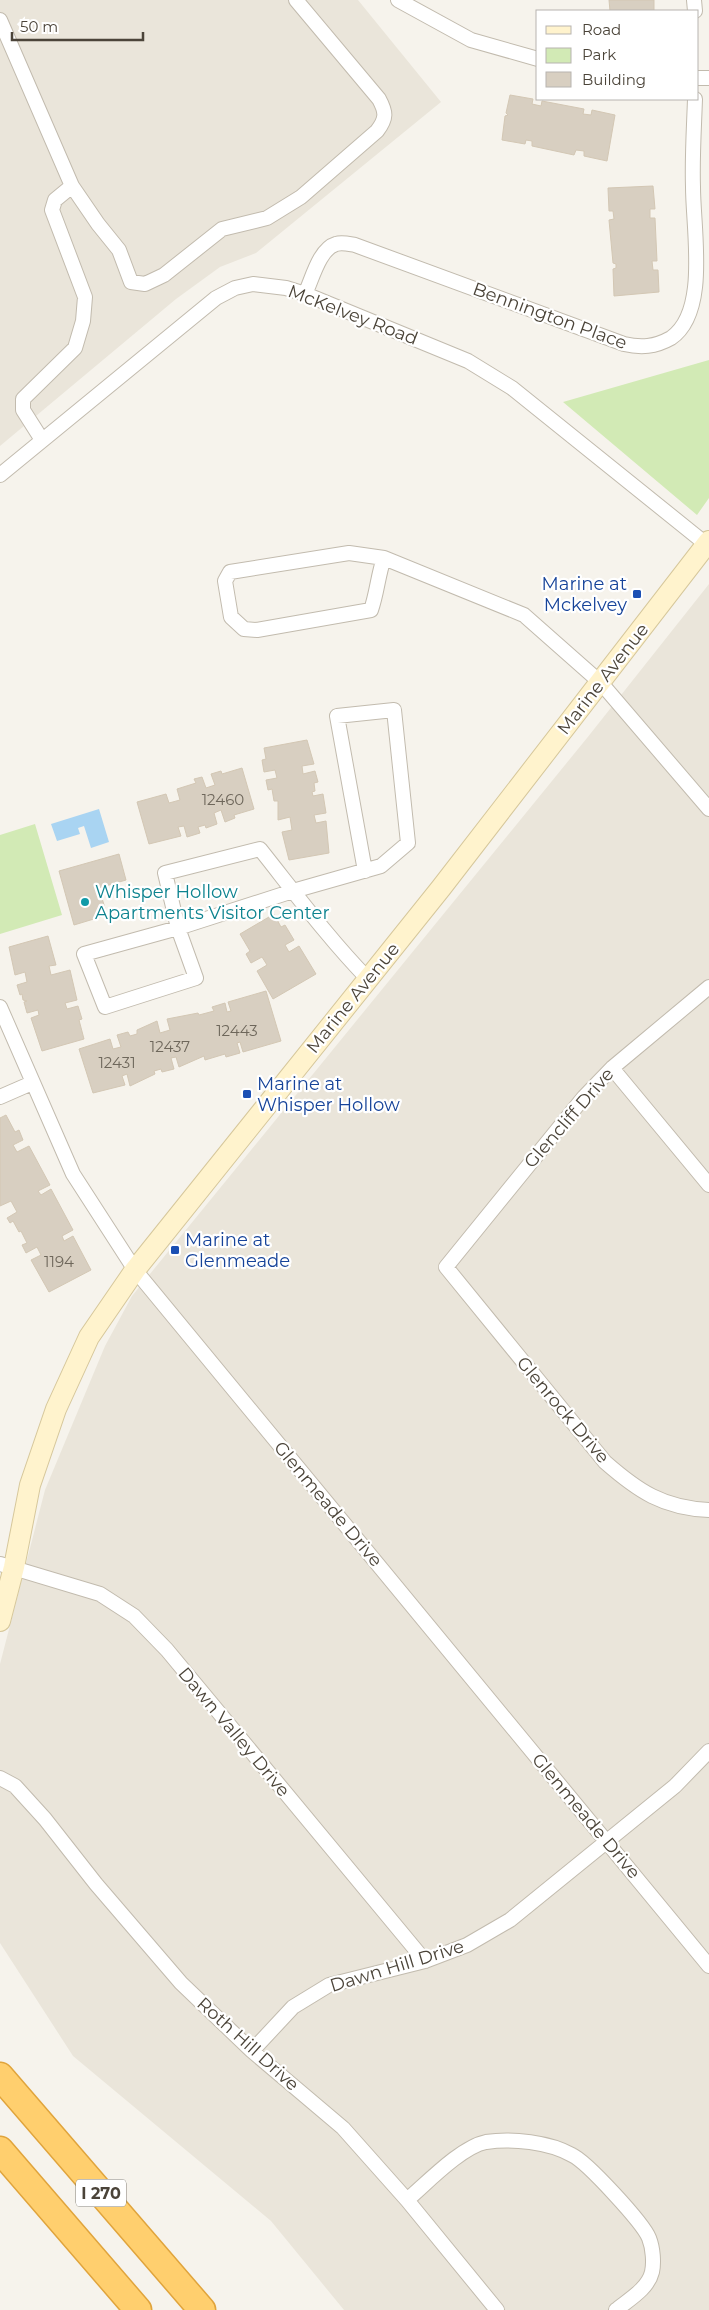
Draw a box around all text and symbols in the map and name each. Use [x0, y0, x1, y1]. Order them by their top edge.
scale bar [12, 10, 144, 42]
legend [536, 10, 699, 100]
text: 50 m [20, 17, 58, 36]
text: Road [582, 20, 621, 39]
text: Park [582, 45, 616, 64]
text: Building [582, 70, 646, 89]
street label: Bennington Place [470, 278, 630, 354]
street label: McKelvey Road [285, 280, 421, 350]
place label: Marine at Mckelvey [542, 573, 627, 616]
marker: Marine at Mckelvey [631, 588, 643, 600]
street label: Marine Avenue [553, 619, 653, 739]
house number: 12460 [202, 790, 244, 809]
place label: Whisper Hollow Apartments Visitor Center [95, 881, 330, 924]
marker: Whisper Hollow Apartments Visitor Center [79, 896, 91, 908]
street label: Marine Avenue [302, 938, 404, 1058]
house number: 12443 [216, 1021, 258, 1040]
house number: 12437 [150, 1037, 190, 1056]
house number: 12431 [98, 1053, 136, 1072]
street label: Glencliff Drive [519, 1063, 619, 1173]
place label: Marine at Whisper Hollow [257, 1073, 400, 1116]
marker: Marine at Whisper Hollow [241, 1088, 253, 1100]
place label: Marine at Glenmeade [185, 1229, 290, 1272]
marker: Marine at Glenmeade [169, 1244, 181, 1256]
house number: 1194 [44, 1252, 74, 1271]
street label: Glenrock Drive [512, 1352, 614, 1468]
street label: Glenmeade Drive [269, 1437, 387, 1571]
street label: Dawn Valley Drive [173, 1663, 295, 1801]
street label: Glenmeade Drive [527, 1749, 645, 1883]
street label: Dawn Hill Drive [327, 1935, 467, 1997]
street label: Roth Hill Drive [193, 1992, 304, 2096]
road number: I 270 [76, 2180, 126, 2206]

